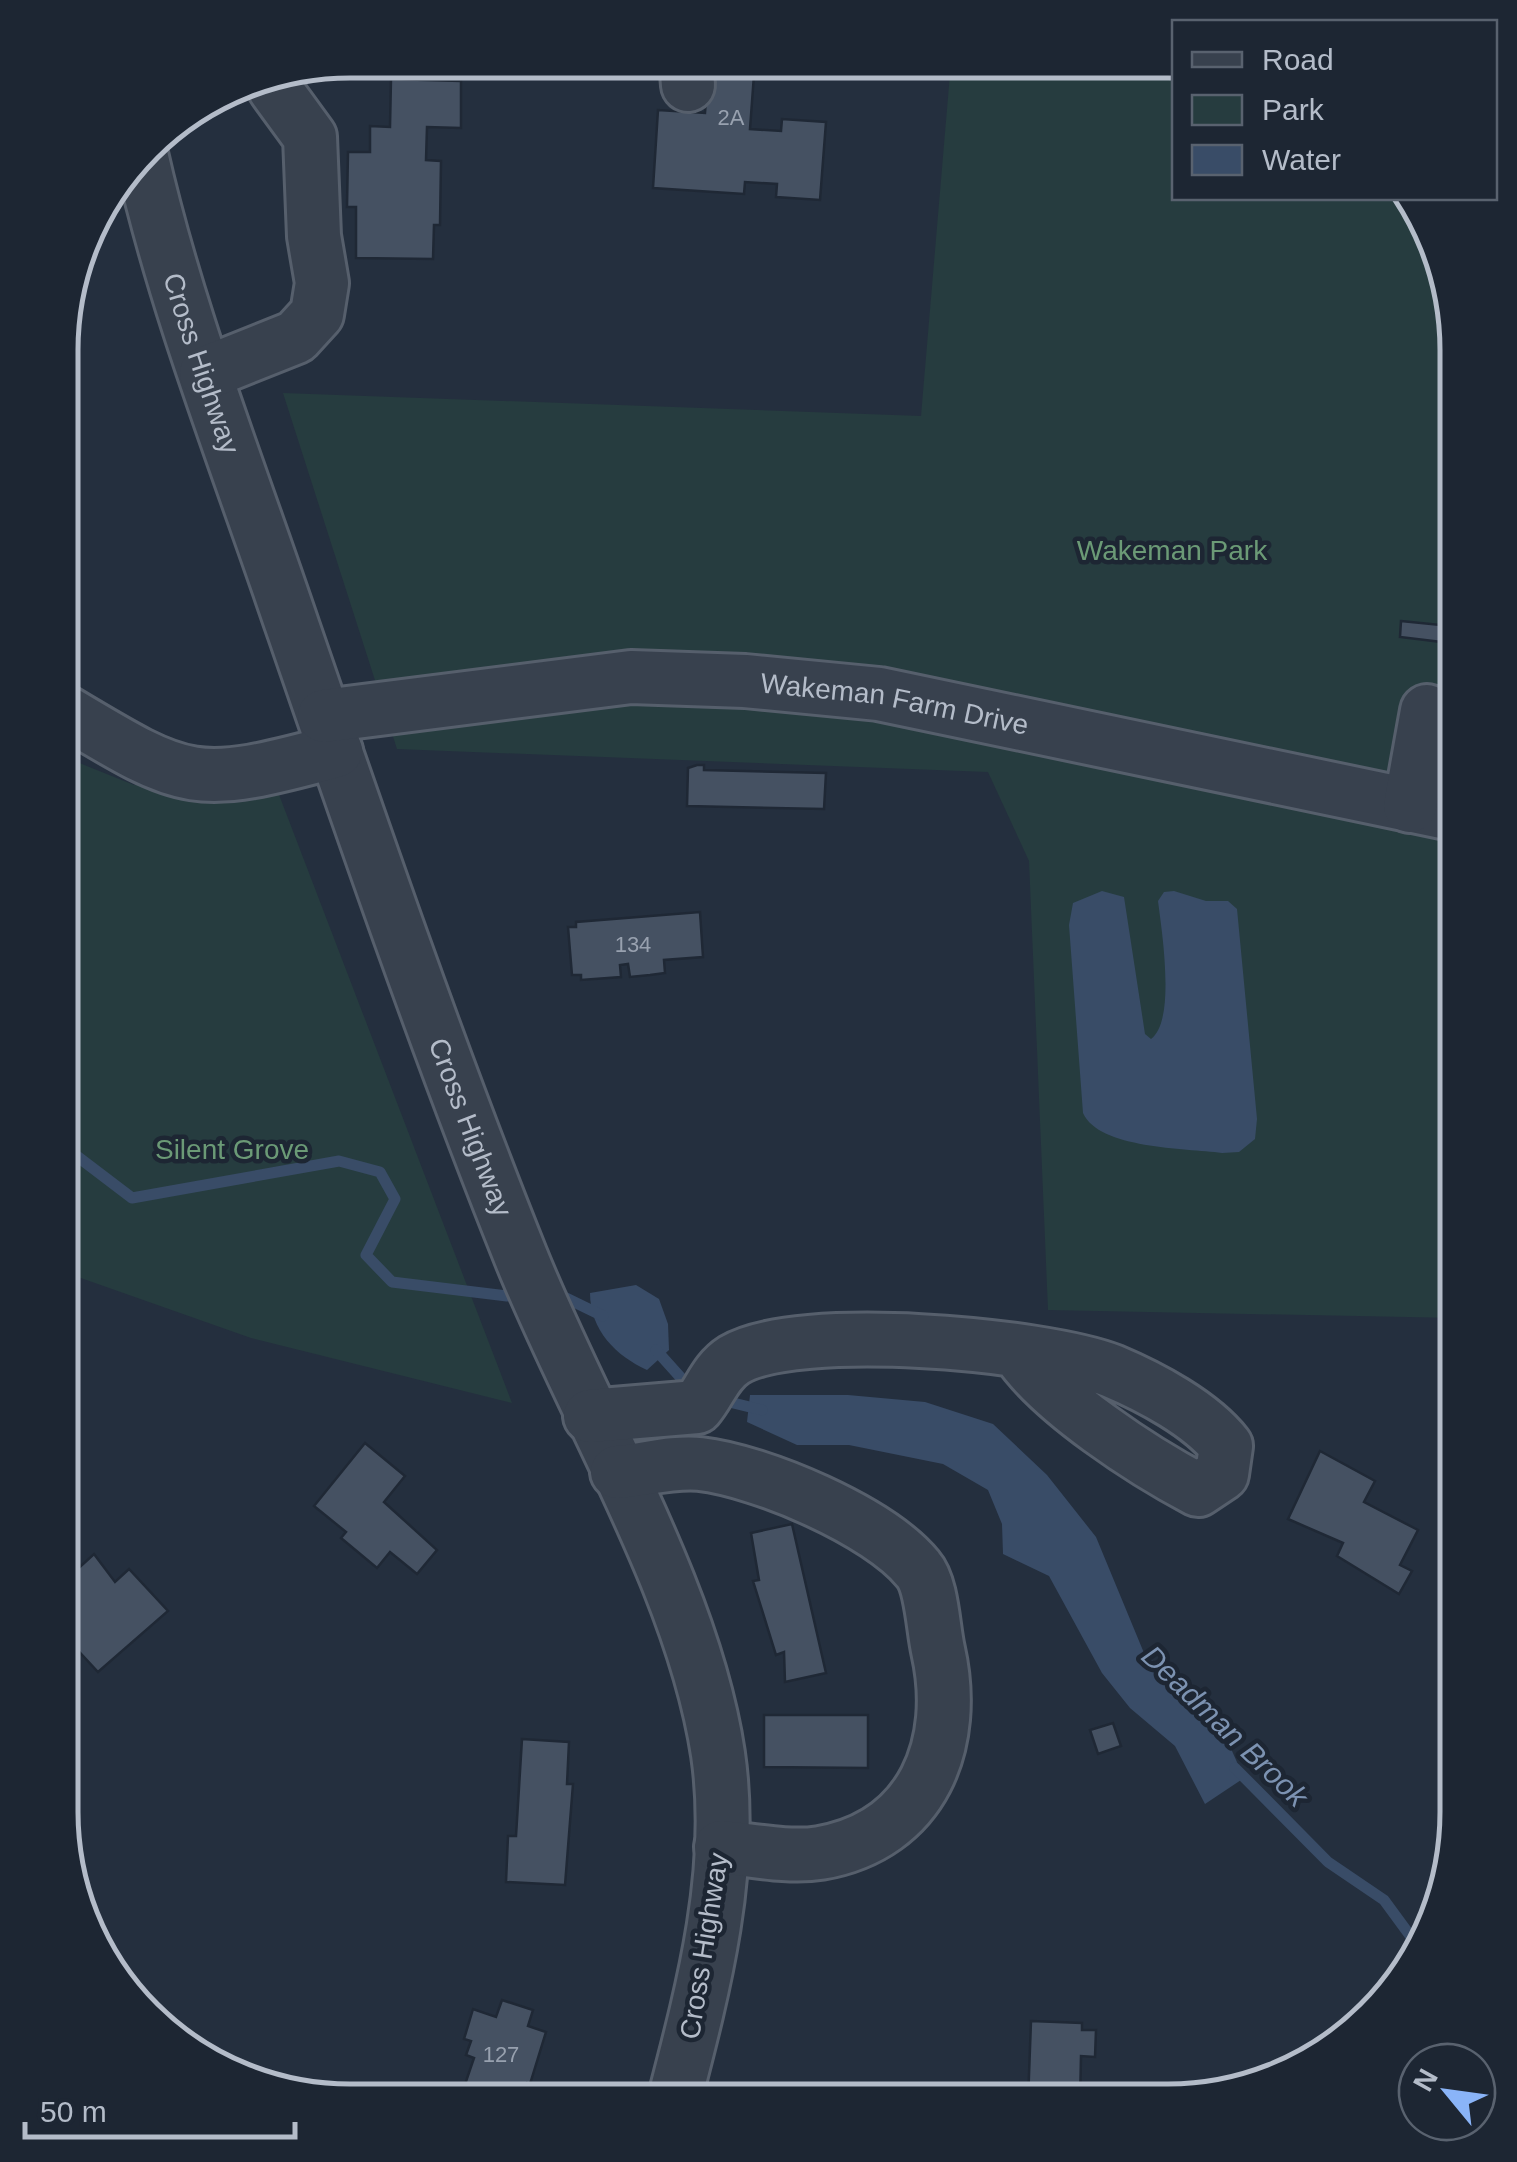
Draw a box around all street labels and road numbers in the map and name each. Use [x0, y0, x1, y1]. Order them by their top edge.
street label: Cross Highway [158, 269, 246, 458]
street label: Wakeman Farm Drive [759, 667, 1031, 740]
street label: Cross Highway [423, 1034, 519, 1221]
street label: Cross Highway [674, 1851, 734, 2041]

